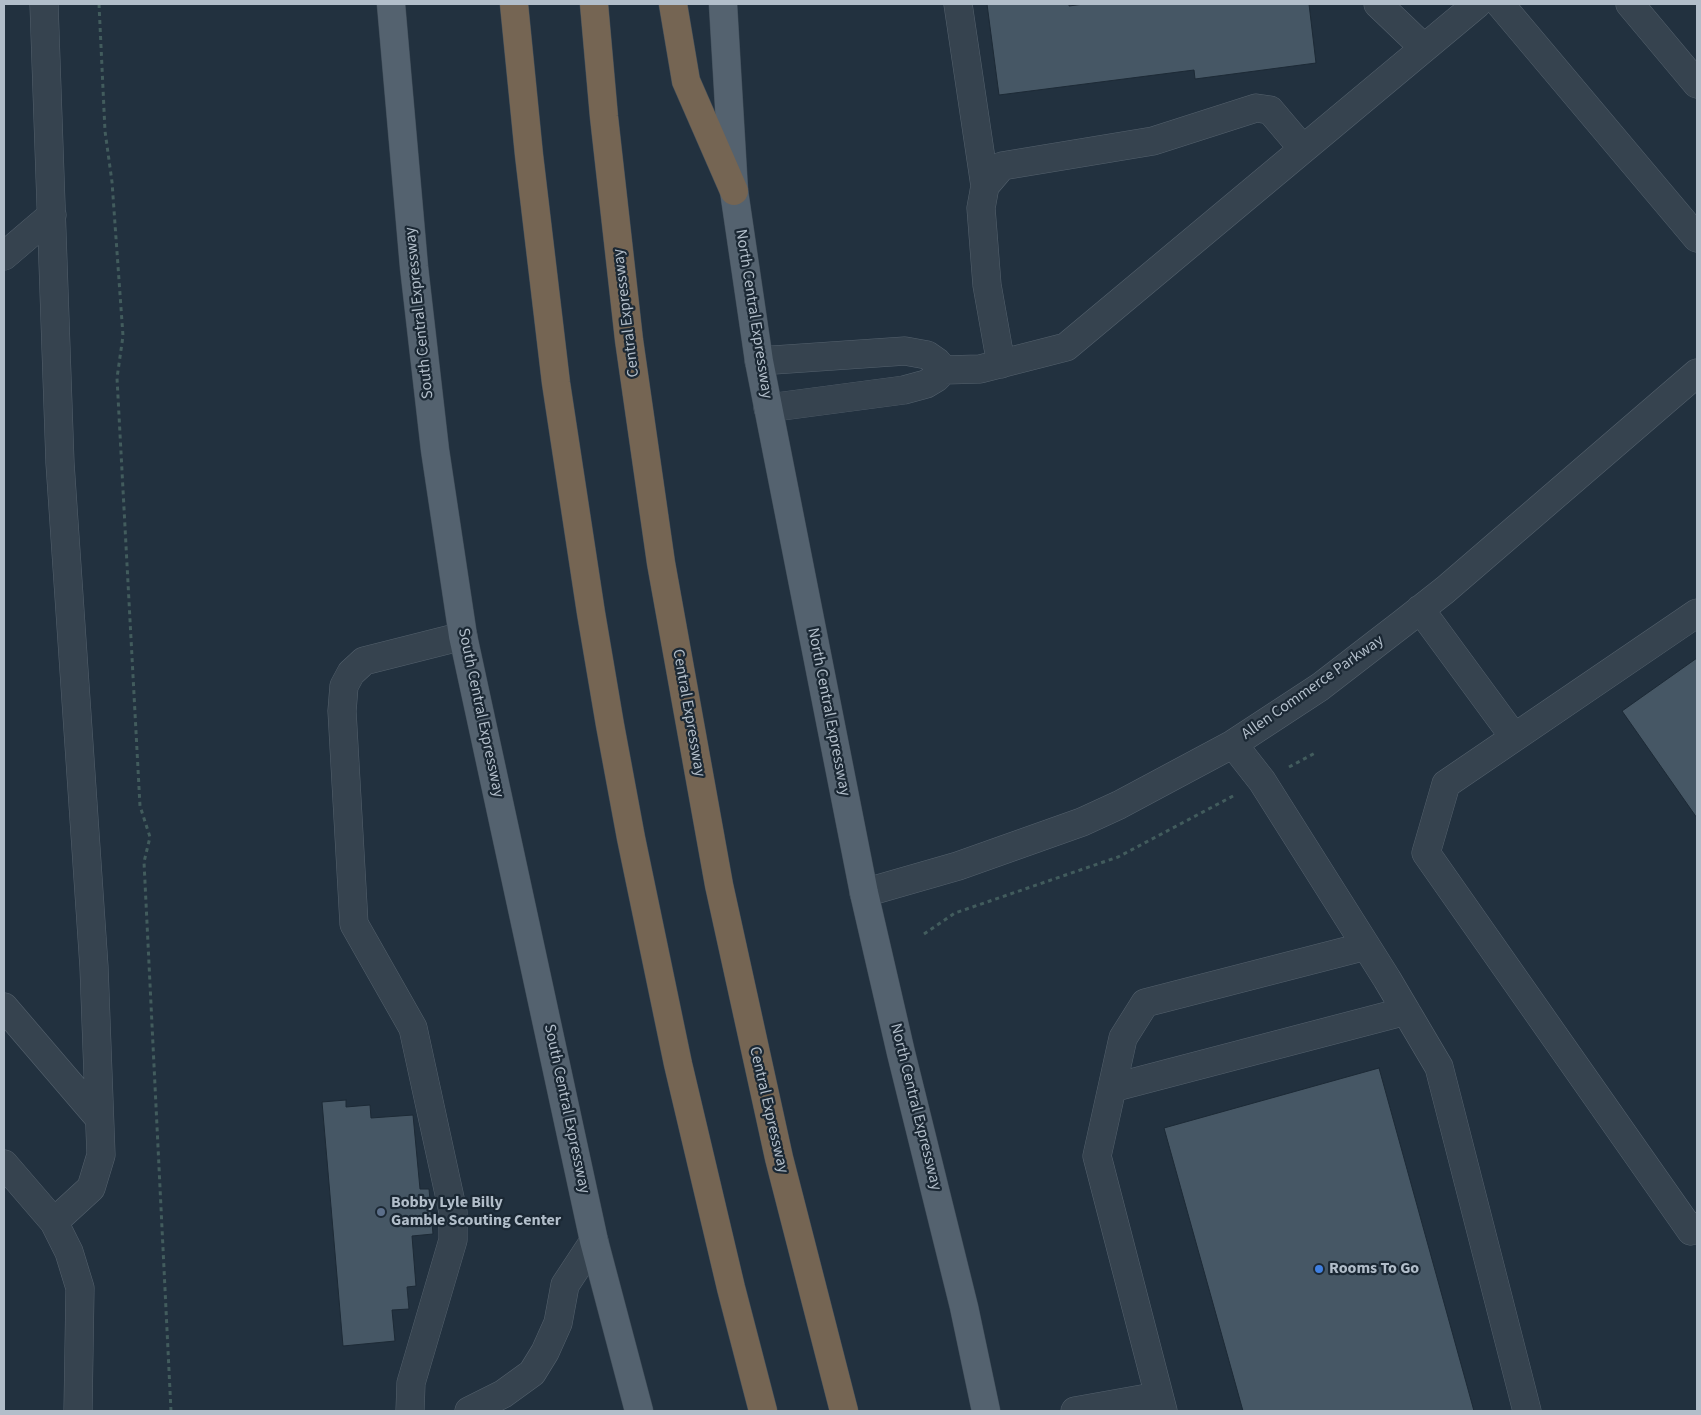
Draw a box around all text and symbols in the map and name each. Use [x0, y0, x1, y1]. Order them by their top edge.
street label: South Central Expressway [401, 226, 439, 400]
street label: North Central Expressway [730, 228, 776, 400]
street label: Central Expressway [610, 248, 644, 378]
street label: North Central Expressway [802, 626, 854, 798]
street label: South Central Expressway [453, 627, 507, 799]
street label: Allen Commerce Parkway [1238, 632, 1388, 744]
street label: Central Expressway [667, 648, 709, 778]
street label: North Central Expressway [885, 1022, 945, 1192]
street label: South Central Expressway [539, 1023, 593, 1195]
street label: Central Expressway [744, 1045, 792, 1175]
place label: Bobby Lyle Billy Gamble Scouting Center [391, 1193, 561, 1231]
marker: Bobby Lyle Billy Gamble Scouting Center [375, 1206, 387, 1218]
place label: Rooms To Go [1329, 1259, 1419, 1279]
marker: Rooms To Go [1313, 1263, 1325, 1275]

